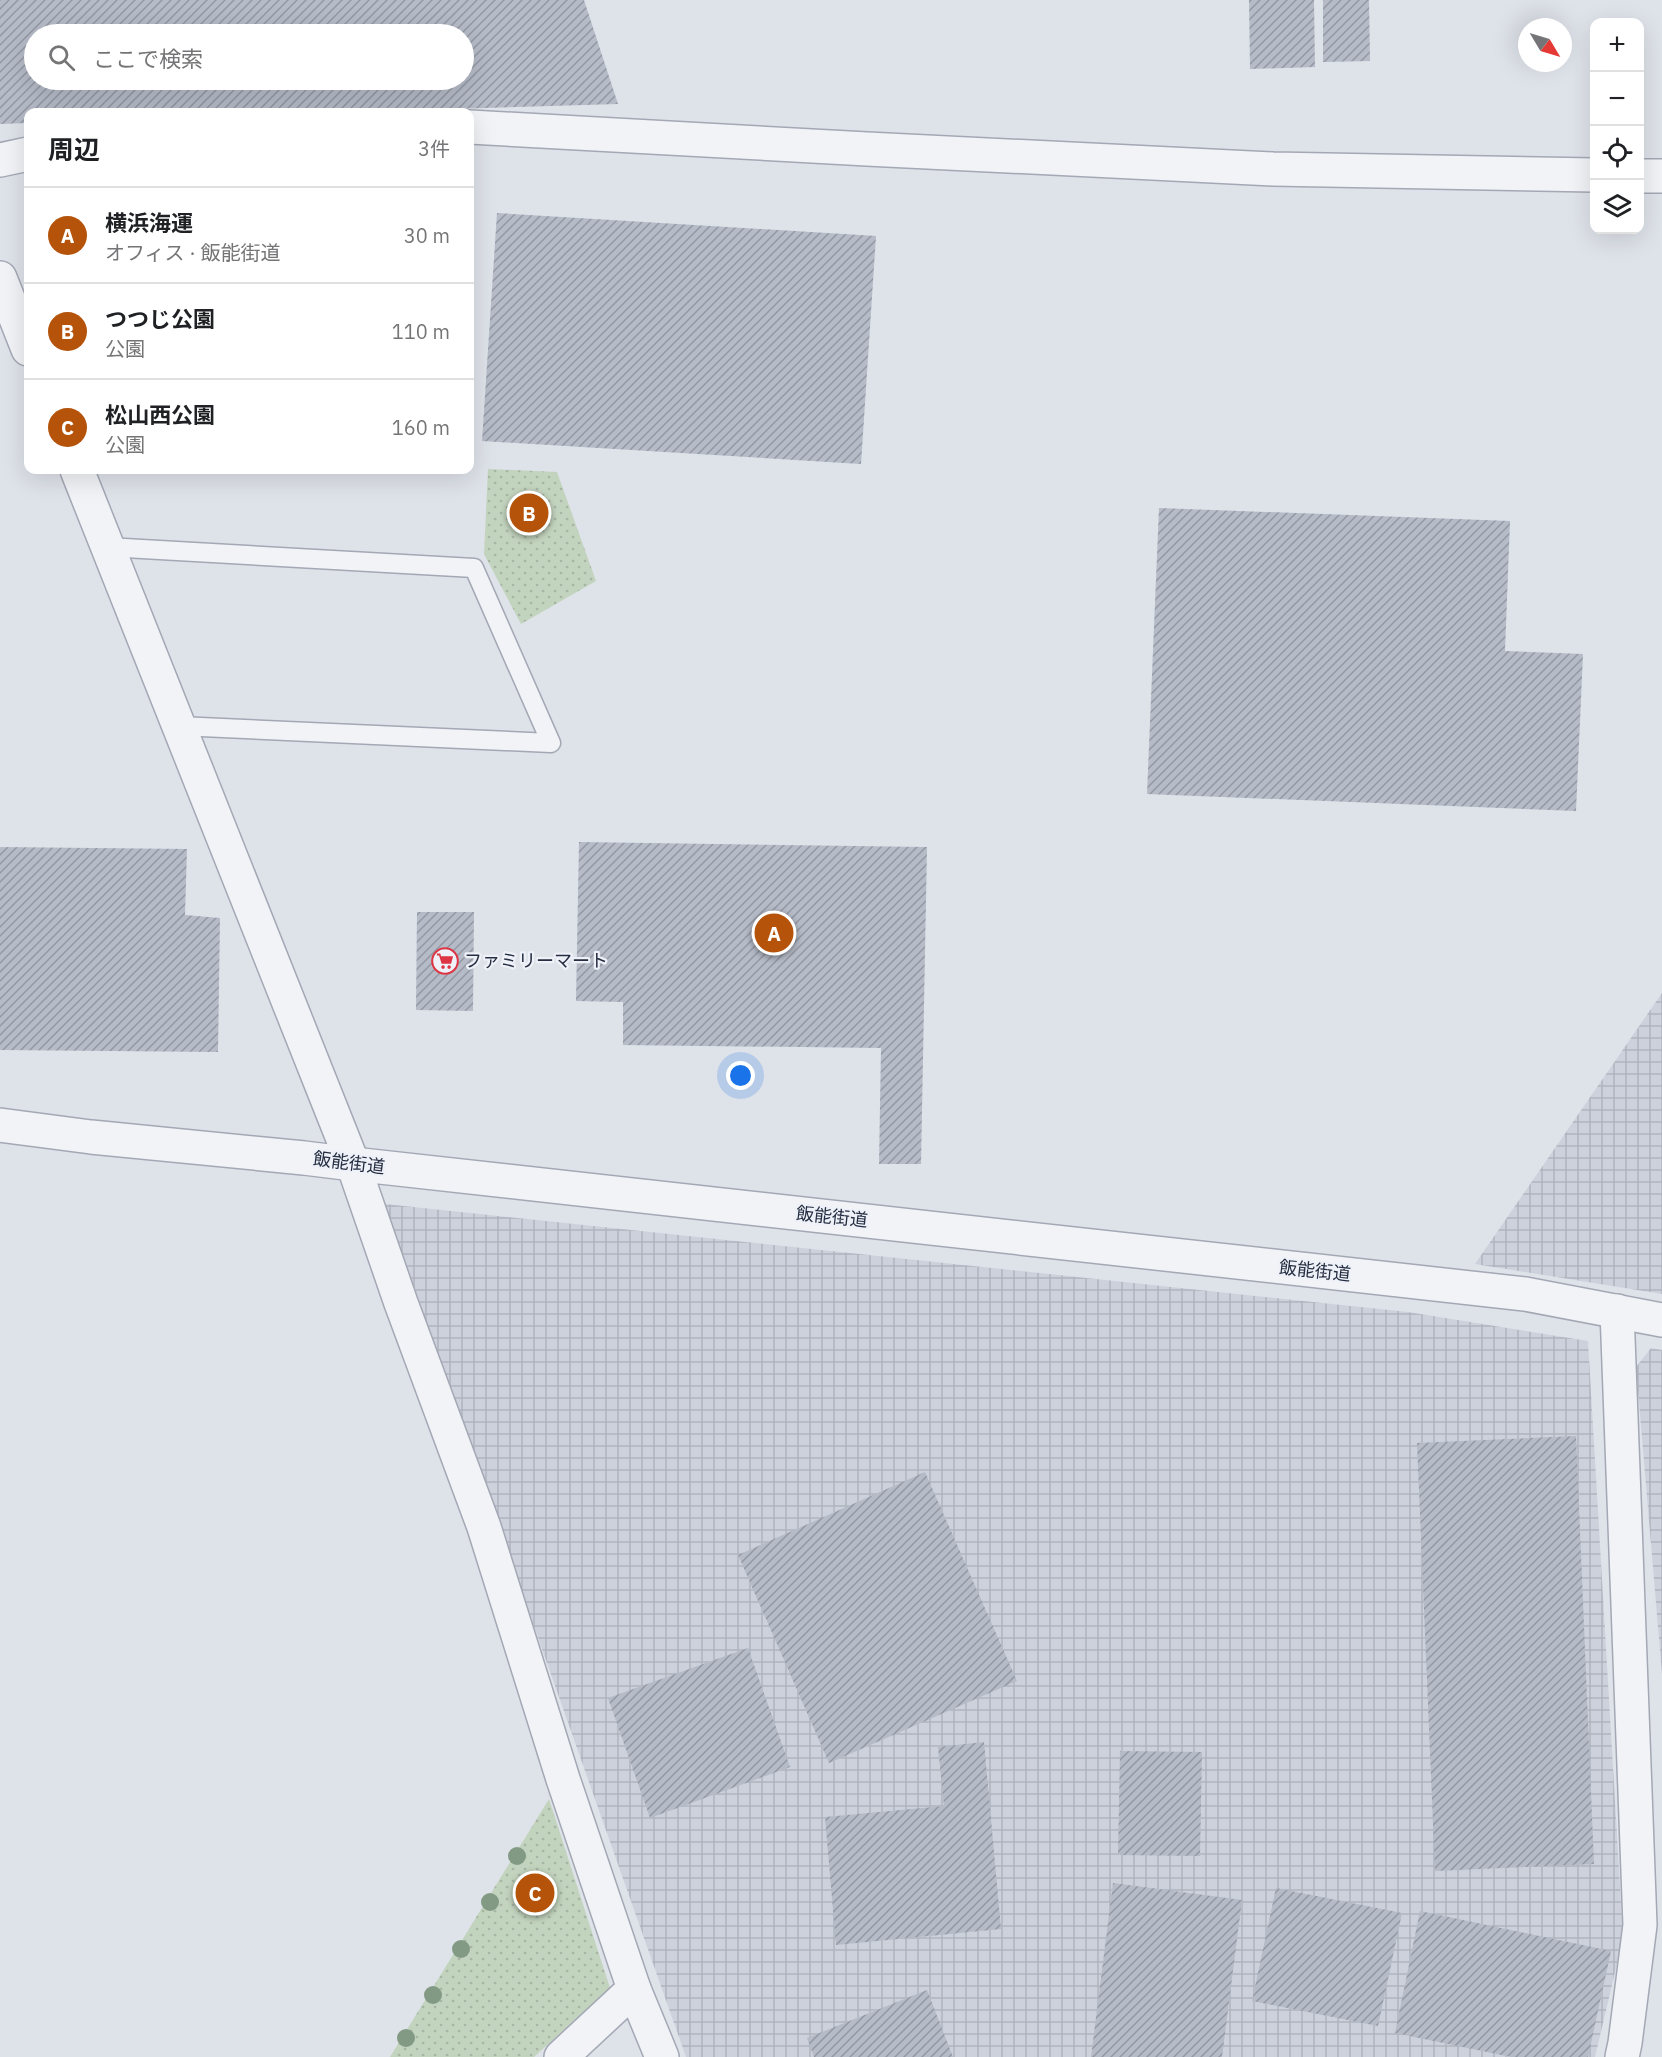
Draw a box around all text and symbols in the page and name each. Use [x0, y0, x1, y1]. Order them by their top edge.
north arrow [1518, 18, 1572, 72]
map controls [1590, 18, 1644, 234]
button: + [1590, 18, 1644, 72]
search box [24, 24, 474, 90]
icon: search [45, 41, 78, 74]
text: ここで検索 [93, 44, 203, 73]
button: − [1590, 72, 1644, 126]
button: locate [1590, 126, 1644, 180]
text: 周辺 [48, 132, 100, 166]
text: 3件 [418, 135, 450, 162]
button: layers [1590, 180, 1644, 234]
text: 横浜海運 [105, 208, 193, 237]
text: A [61, 222, 74, 249]
text: 30 m [404, 222, 450, 249]
text: オフィス · 飯能街道 [105, 239, 281, 266]
text: つつじ公園 [105, 304, 215, 333]
text: B [61, 318, 74, 345]
text: 110 m [392, 318, 450, 345]
text: 公園 [105, 335, 145, 362]
text: 松山西公園 [105, 400, 215, 429]
text: C [61, 414, 74, 441]
text: 160 m [392, 414, 450, 441]
text: 公園 [105, 431, 145, 458]
pin: B [510, 490, 548, 536]
pin: A [754, 910, 794, 956]
supermarket icon: ファミリーマート [430, 946, 460, 976]
place label: ファミリーマート [464, 949, 608, 972]
your location [726, 1061, 755, 1090]
street label: 飯能街道 [312, 1147, 386, 1178]
street label: 飯能街道 [795, 1201, 869, 1232]
street label: 飯能街道 [1278, 1255, 1352, 1286]
pin: C [516, 1870, 554, 1916]

